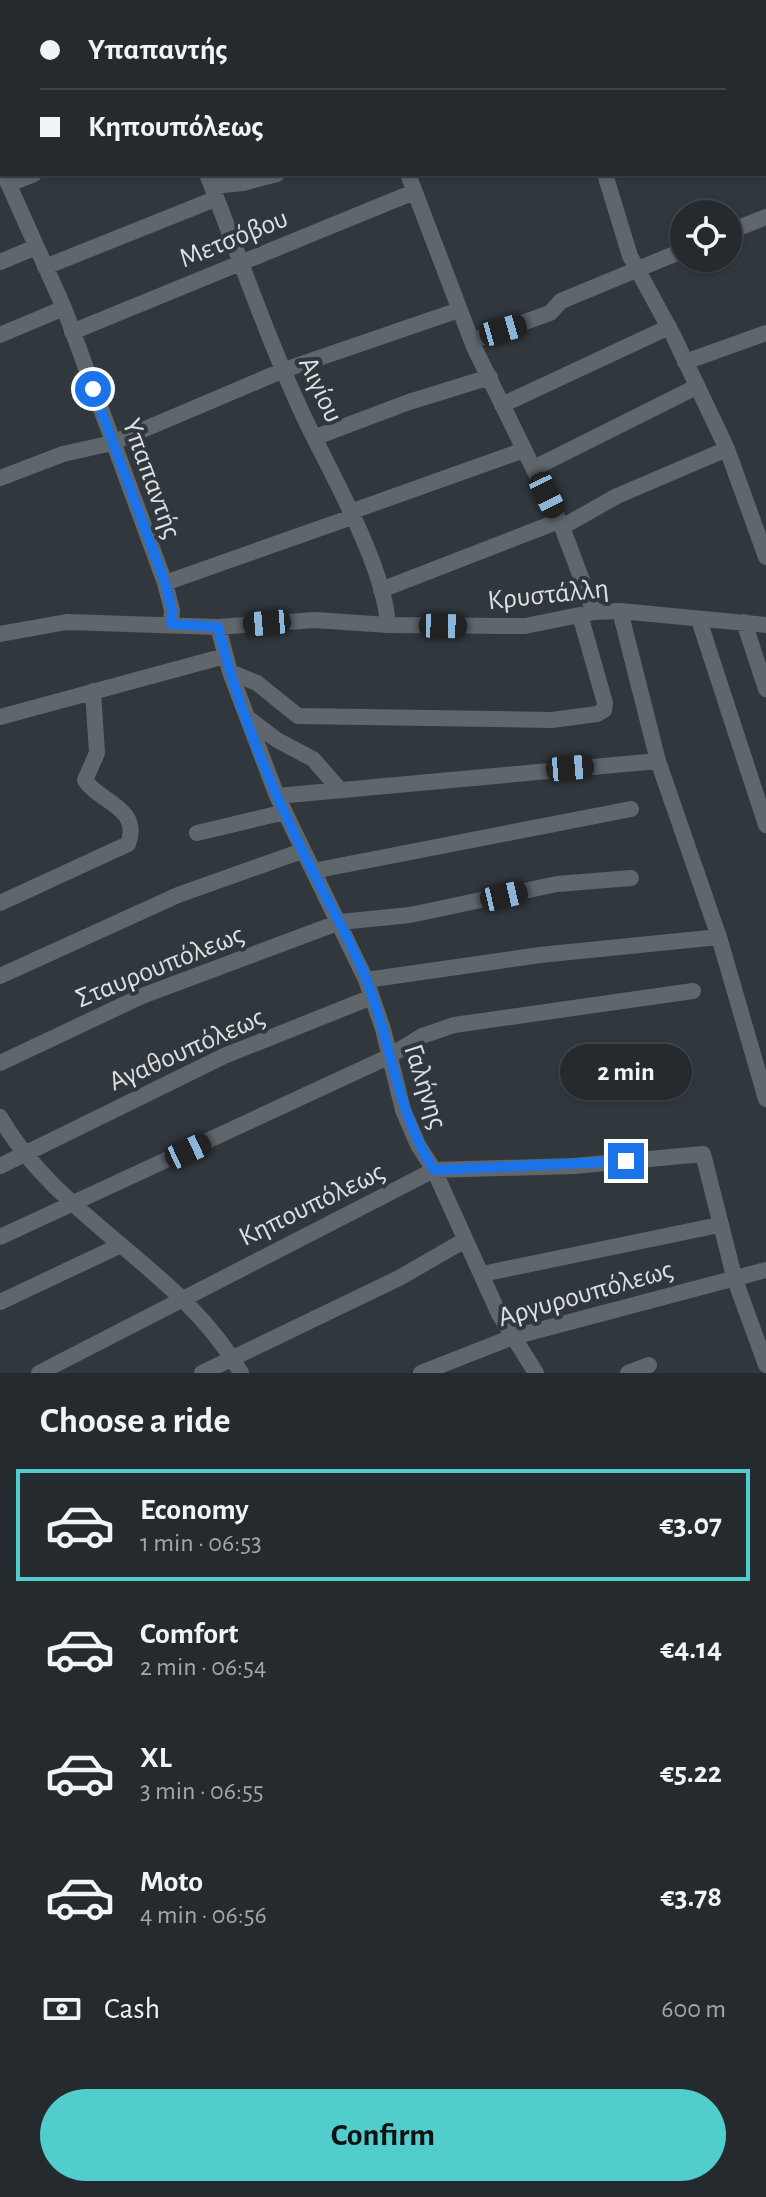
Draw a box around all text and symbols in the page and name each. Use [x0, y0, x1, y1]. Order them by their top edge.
text: Υπαπαντής [88, 35, 228, 65]
text: Κηπουπόλεως [88, 112, 263, 142]
map controls [670, 200, 742, 272]
button: locate [670, 200, 742, 272]
street label: Μετσόβου [175, 204, 292, 273]
car [477, 312, 529, 348]
street label: Αιγίου [293, 353, 347, 427]
route start [75, 371, 111, 407]
street label: Υπαπαντής [117, 415, 186, 542]
car [526, 468, 568, 522]
street label: Κρυστάλλη [486, 575, 610, 615]
car [242, 609, 292, 637]
car [419, 614, 467, 638]
car [545, 754, 595, 782]
car [478, 879, 530, 913]
street label: Σταυρουπόλεως [72, 920, 248, 1013]
street label: Αγαθουπόλεως [105, 1003, 269, 1097]
street label: Γαλήνης [398, 1041, 452, 1132]
callout: 2 min [560, 1045, 692, 1101]
text: 2 min [597, 1059, 655, 1085]
car [161, 1130, 215, 1172]
route end [608, 1143, 644, 1179]
street label: Κηπουπόλεως [235, 1158, 389, 1252]
street label: Αργυρουπόλεως [495, 1256, 676, 1332]
text: Choose a ride [40, 1403, 230, 1439]
icon: car [44, 1489, 116, 1561]
text: Economy [140, 1495, 249, 1525]
text: €3.07 [660, 1510, 722, 1540]
text: 1 min · 06:53 [140, 1530, 262, 1556]
icon: car [44, 1613, 116, 1685]
text: Comfort [140, 1619, 239, 1649]
text: €4.14 [660, 1634, 722, 1664]
text: 2 min · 06:54 [140, 1654, 266, 1680]
icon: car [44, 1737, 116, 1809]
text: XL [140, 1743, 172, 1773]
text: €5.22 [660, 1758, 722, 1788]
text: 3 min · 06:55 [140, 1778, 264, 1804]
icon: car [44, 1861, 116, 1933]
text: Moto [140, 1867, 203, 1897]
text: €3.78 [660, 1882, 722, 1912]
text: 4 min · 06:56 [140, 1902, 267, 1928]
icon: cash [40, 1987, 84, 2031]
text: Cash [104, 1994, 160, 2024]
text: 600 m [661, 1996, 726, 2022]
button: Confirm [40, 2089, 726, 2181]

